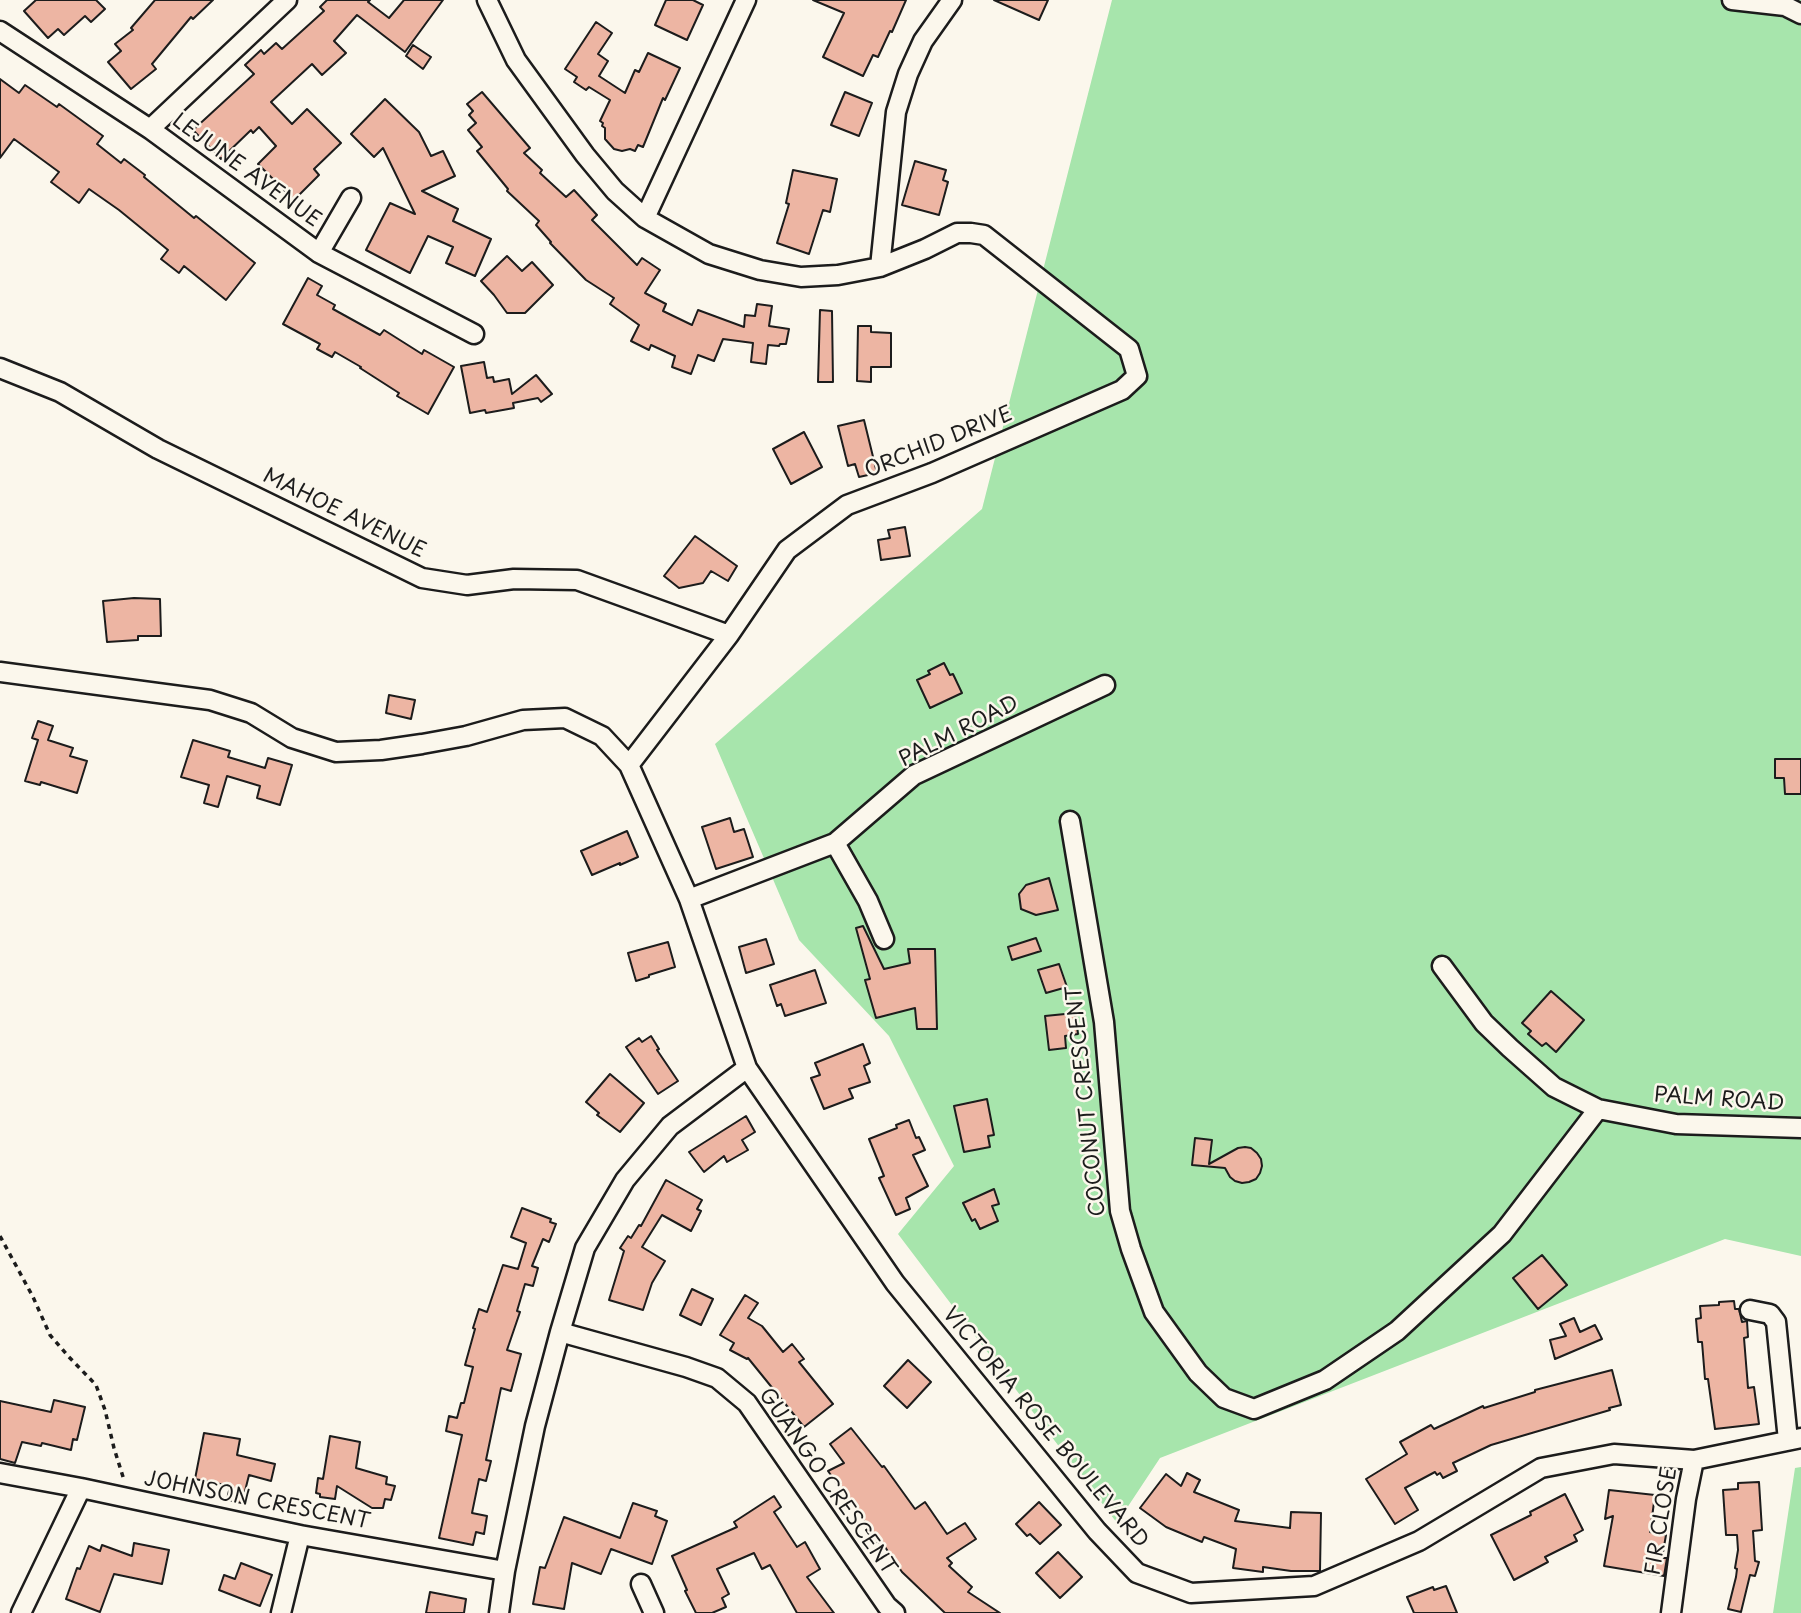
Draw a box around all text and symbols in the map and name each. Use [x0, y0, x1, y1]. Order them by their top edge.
street label: LEJUNE AVENUE [167, 109, 325, 233]
street label: ORCHID DRIVE [861, 402, 1017, 484]
street label: MAHOE AVENUE [259, 464, 429, 564]
street label: PALM ROAD [895, 691, 1023, 773]
street label: COCONUT CRESCENT [1062, 984, 1112, 1218]
street label: PALM ROAD [1653, 1083, 1785, 1117]
street label: VICTORIA ROSE BOULEVARD [937, 1303, 1153, 1553]
street label: GUANGO CRESCENT [753, 1384, 901, 1580]
street label: FIR CLOSE [1641, 1465, 1683, 1577]
street label: JOHNSON CRESCENT [142, 1467, 372, 1535]

